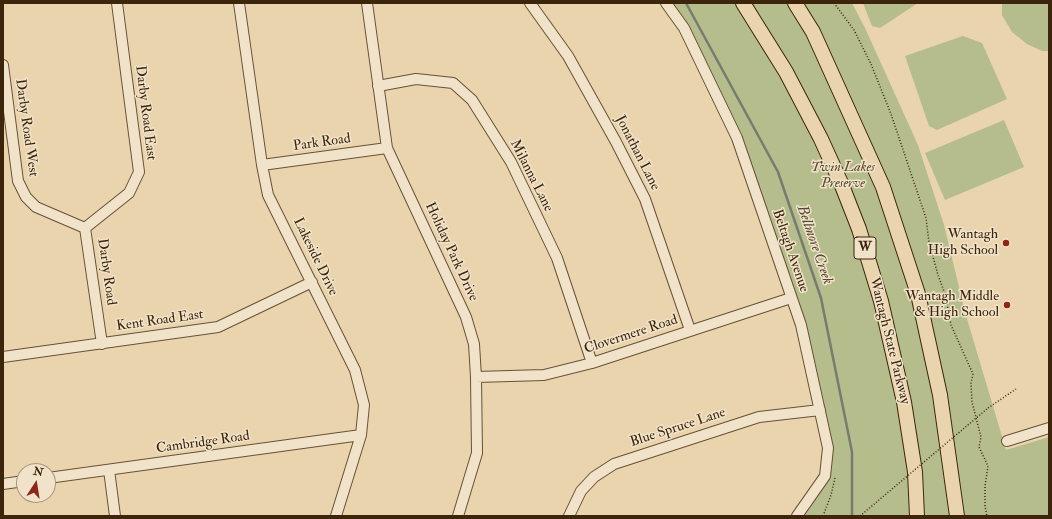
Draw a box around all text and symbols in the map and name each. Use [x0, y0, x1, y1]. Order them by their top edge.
street label: Darby Road East [131, 65, 159, 161]
street label: Darby Road West [11, 78, 41, 178]
street label: Jonathan Lane [611, 113, 663, 193]
street label: Park Road [292, 131, 352, 155]
street label: Milanna Lane [506, 137, 556, 215]
park label: Twin Lakes Preserve [811, 160, 875, 192]
street label: Holiday Park Drive [421, 200, 481, 304]
water label: Bellmore Creek [792, 203, 836, 287]
street label: Beltagh Avenue [768, 207, 812, 295]
street label: Lakeside Drive [289, 215, 341, 299]
place label: Wantagh High School [928, 227, 998, 260]
street label: Darby Road [93, 237, 119, 307]
road number: W [854, 237, 876, 259]
marker: Wantagh High School [1001, 238, 1011, 248]
street label: Wantagh State Parkway [865, 276, 913, 406]
place label: Wantagh Middle & High School [905, 289, 999, 322]
marker: Wantagh Middle & High School [1002, 300, 1012, 310]
street label: Kent Road East [116, 307, 204, 335]
street label: Clovermere Road [582, 312, 680, 358]
street label: Blue Spruce Lane [628, 405, 728, 451]
street label: Cambridge Road [155, 428, 251, 458]
north arrow [16, 463, 56, 503]
text: N [32, 464, 45, 479]

